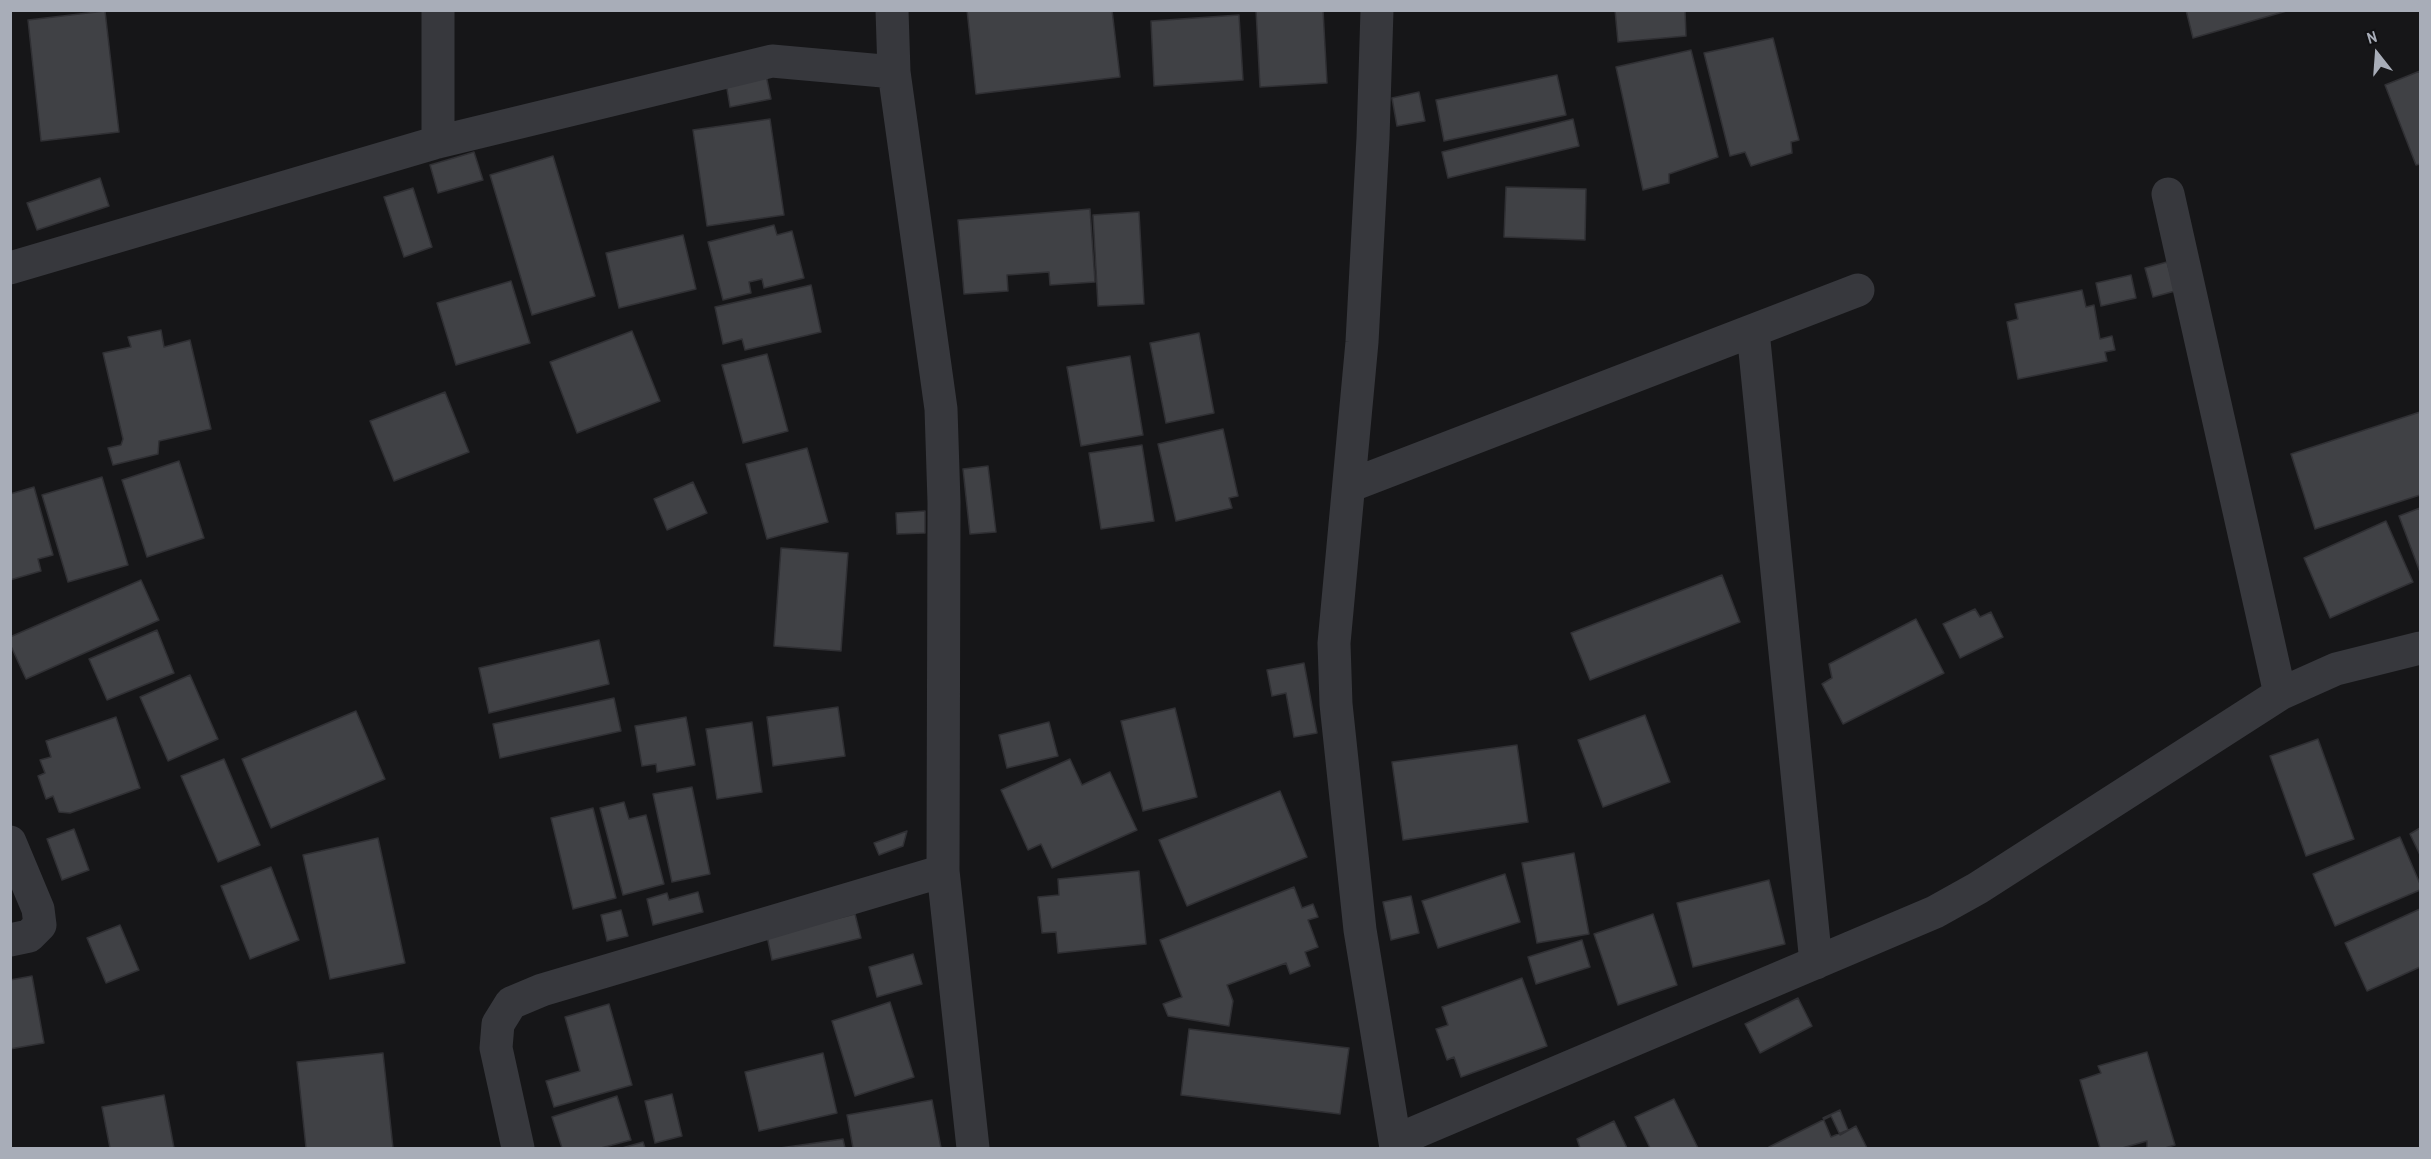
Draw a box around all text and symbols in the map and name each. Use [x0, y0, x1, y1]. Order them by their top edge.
north arrow [2347, 24, 2407, 84]
text: N [2364, 25, 2379, 49]

